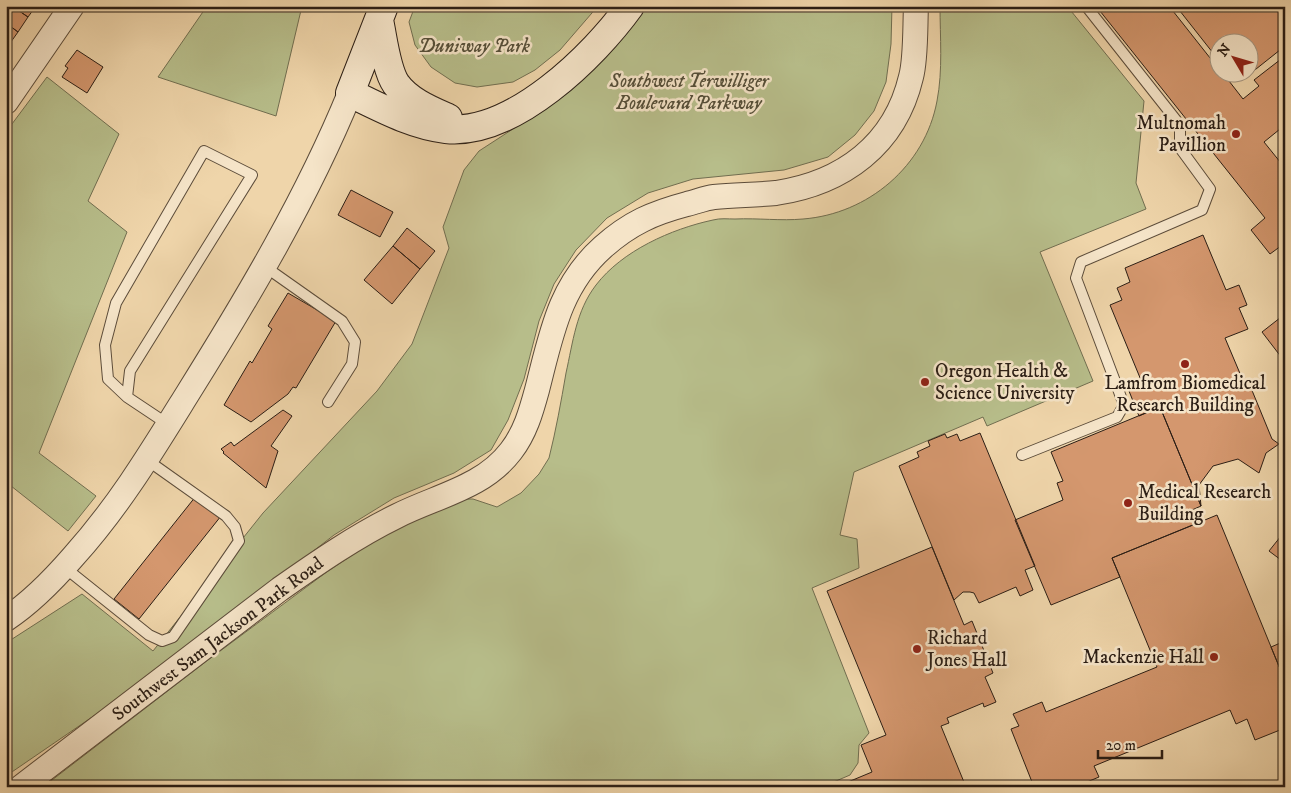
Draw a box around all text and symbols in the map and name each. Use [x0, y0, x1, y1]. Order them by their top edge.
north arrow [1208, 32, 1258, 82]
park label: Duniway Park [418, 35, 530, 58]
text: N [1214, 40, 1235, 61]
park label: Southwest Terwilliger Boulevard Parkway [609, 70, 771, 115]
place label: Multnomah Pavillion [1137, 112, 1226, 157]
marker: Multnomah Pavillion [1230, 128, 1242, 140]
marker: Lamfrom Biomedical Research Building [1179, 358, 1191, 370]
place label: Oregon Health & Science University [935, 360, 1075, 405]
place label: Lamfrom Biomedical Research Building [1104, 372, 1266, 417]
marker: Oregon Health & Science University [919, 376, 931, 388]
place label: Medical Research Building [1138, 481, 1271, 526]
marker: Medical Research Building [1122, 497, 1134, 509]
street label: Southwest Sam Jackson Park Road [108, 552, 329, 726]
place label: Richard Jones Hall [925, 627, 1007, 672]
marker: Richard Jones Hall [911, 643, 923, 655]
place label: Mackenzie Hall [1083, 646, 1204, 669]
marker: Mackenzie Hall [1208, 651, 1220, 663]
scale bar [1098, 728, 1162, 760]
text: 20 m [1106, 736, 1136, 755]

